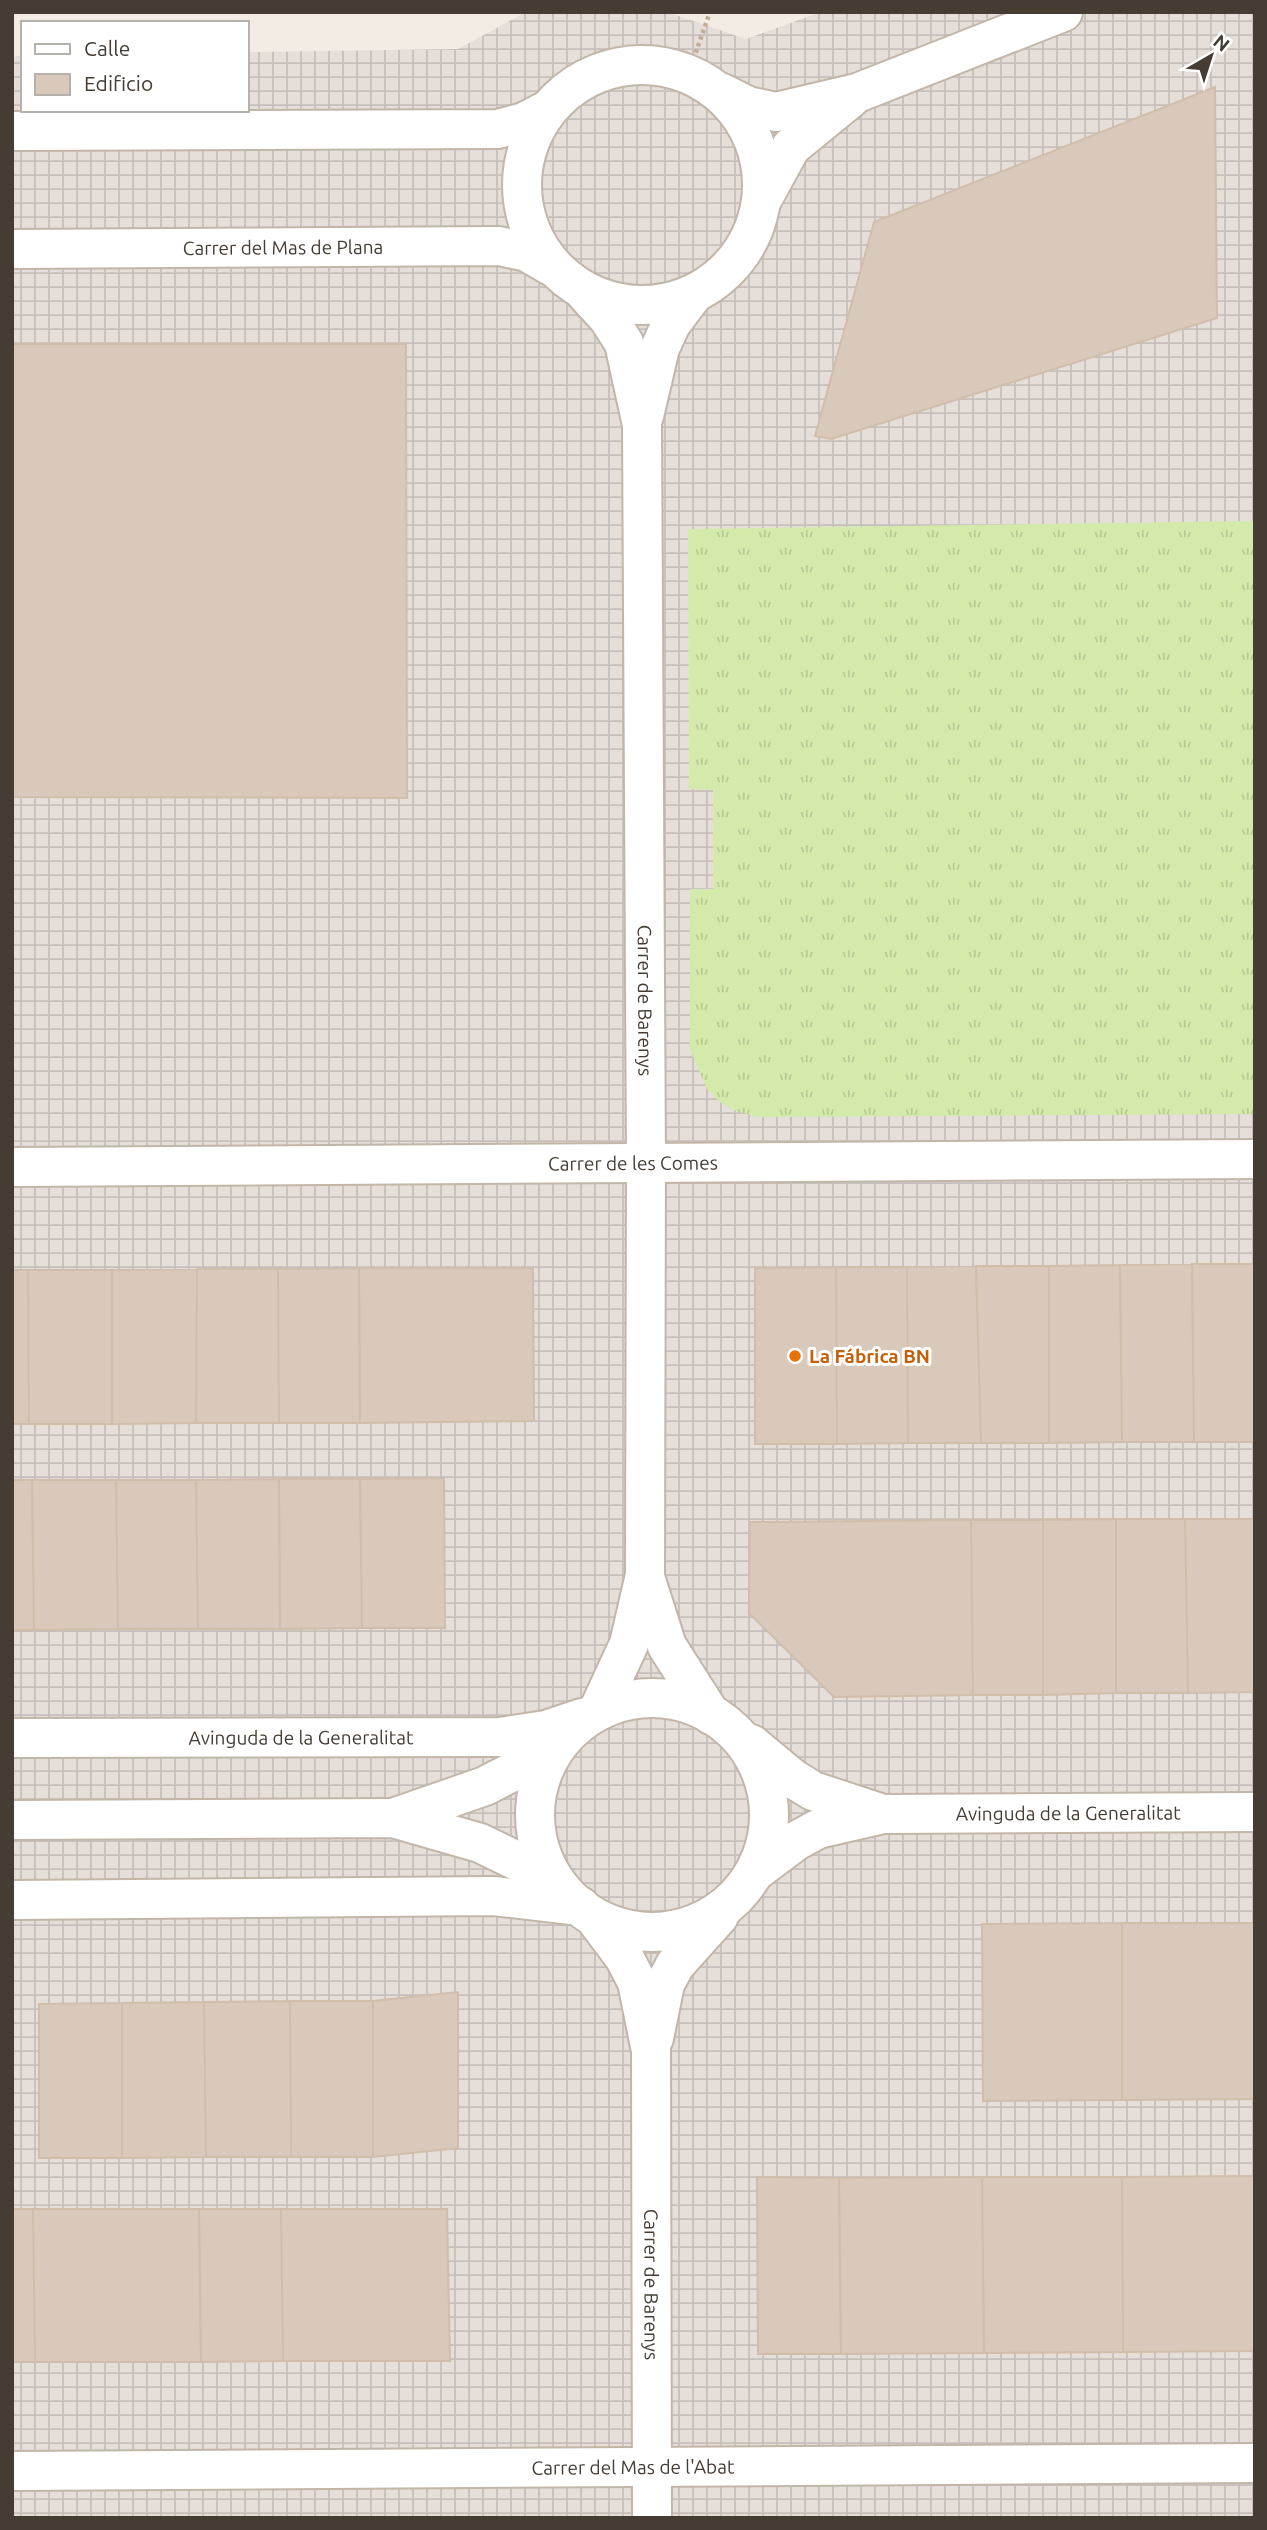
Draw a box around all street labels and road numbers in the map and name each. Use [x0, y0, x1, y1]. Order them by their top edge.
street label: Carrer del Mas de Plana [183, 236, 383, 259]
street label: Carrer de Barenys [634, 925, 657, 1076]
street label: Carrer de les Comes [548, 1151, 718, 1175]
street label: Avinguda de la Generalitat [189, 1726, 414, 1749]
street label: Avinguda de la Generalitat [956, 1801, 1181, 1825]
street label: Carrer de Barenys [640, 2209, 663, 2360]
street label: Carrer del Mas de l'Abat [531, 2455, 735, 2479]

